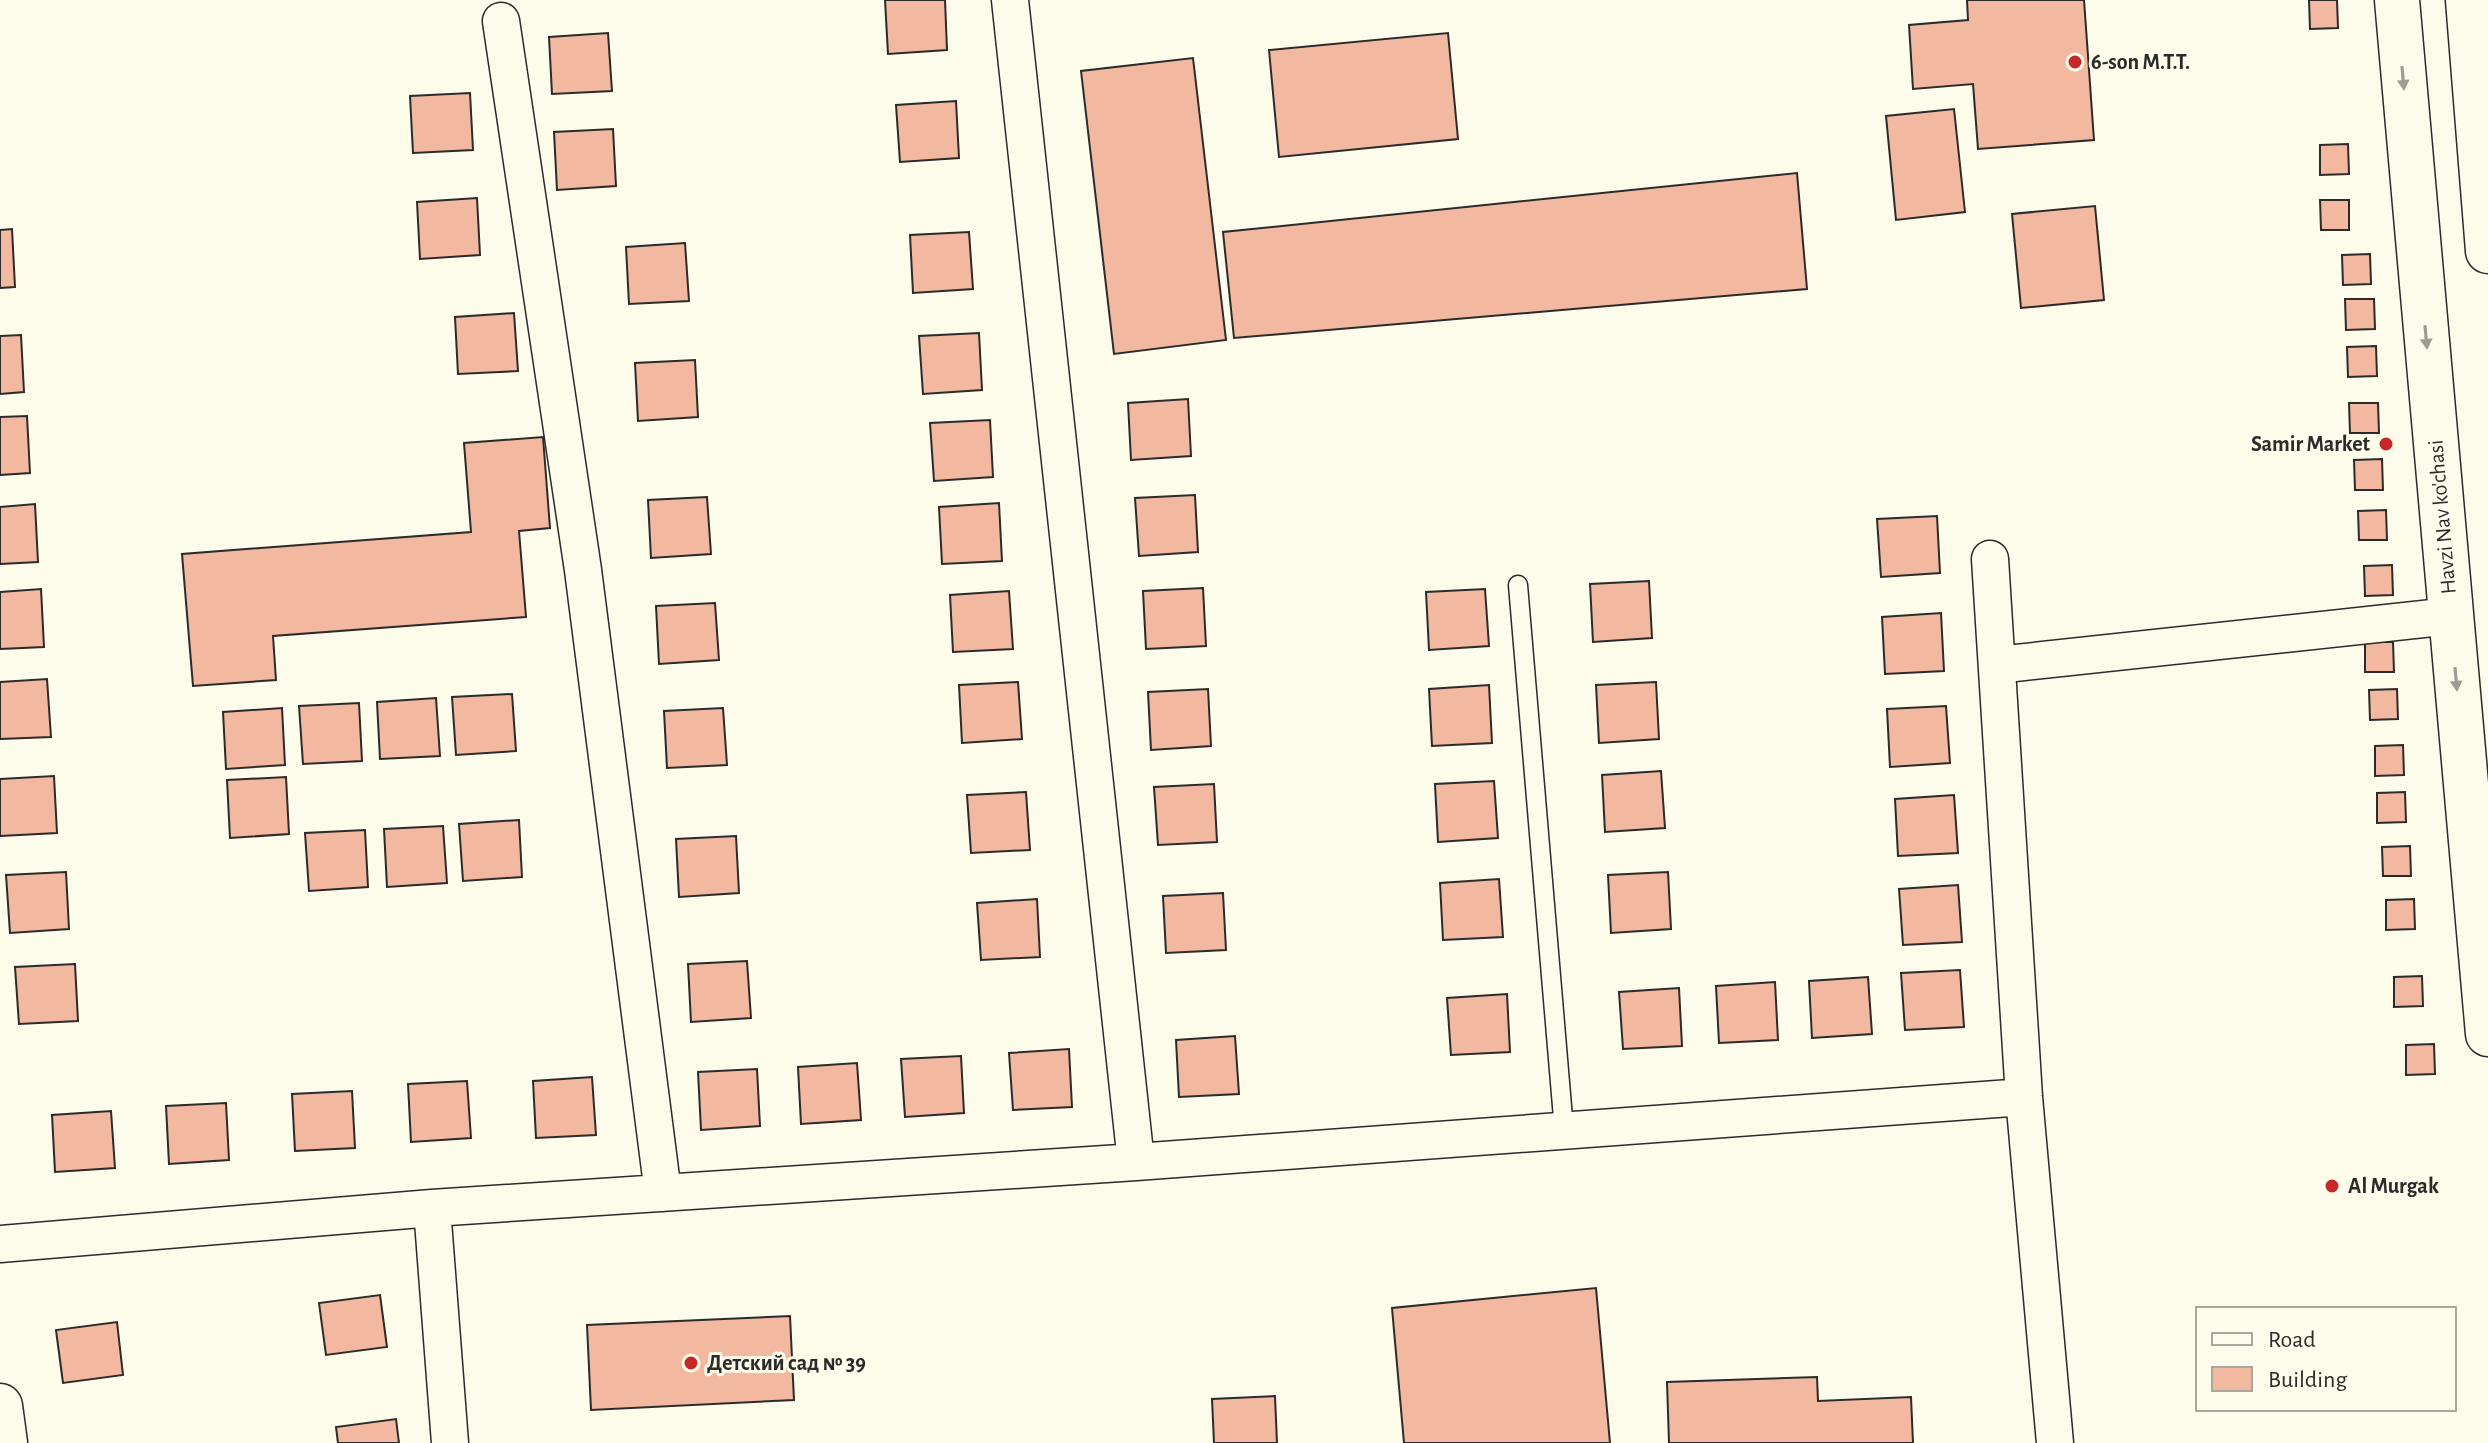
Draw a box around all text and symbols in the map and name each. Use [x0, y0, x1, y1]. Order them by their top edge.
place label: 6-son M.T.T. [2091, 51, 2190, 73]
marker: 6-son M.T.T. [2066, 53, 2084, 71]
one-way arrow [2397, 66, 2410, 91]
one-way arrow [2420, 325, 2433, 350]
place label: Samir Market [2251, 433, 2371, 455]
marker: Samir Market [2377, 435, 2395, 453]
street label: Havzi Nav ko'chasi [2424, 439, 2460, 595]
one-way arrow [2450, 667, 2463, 692]
place label: Al Murgak [2348, 1175, 2439, 1197]
marker: Al Murgak [2323, 1177, 2341, 1195]
legend [2196, 1307, 2456, 1411]
text: Road [2268, 1328, 2316, 1352]
place label: Детский сад № 39 [707, 1352, 866, 1374]
marker: Детский сад № 39 [682, 1354, 700, 1372]
text: Building [2268, 1368, 2347, 1392]

